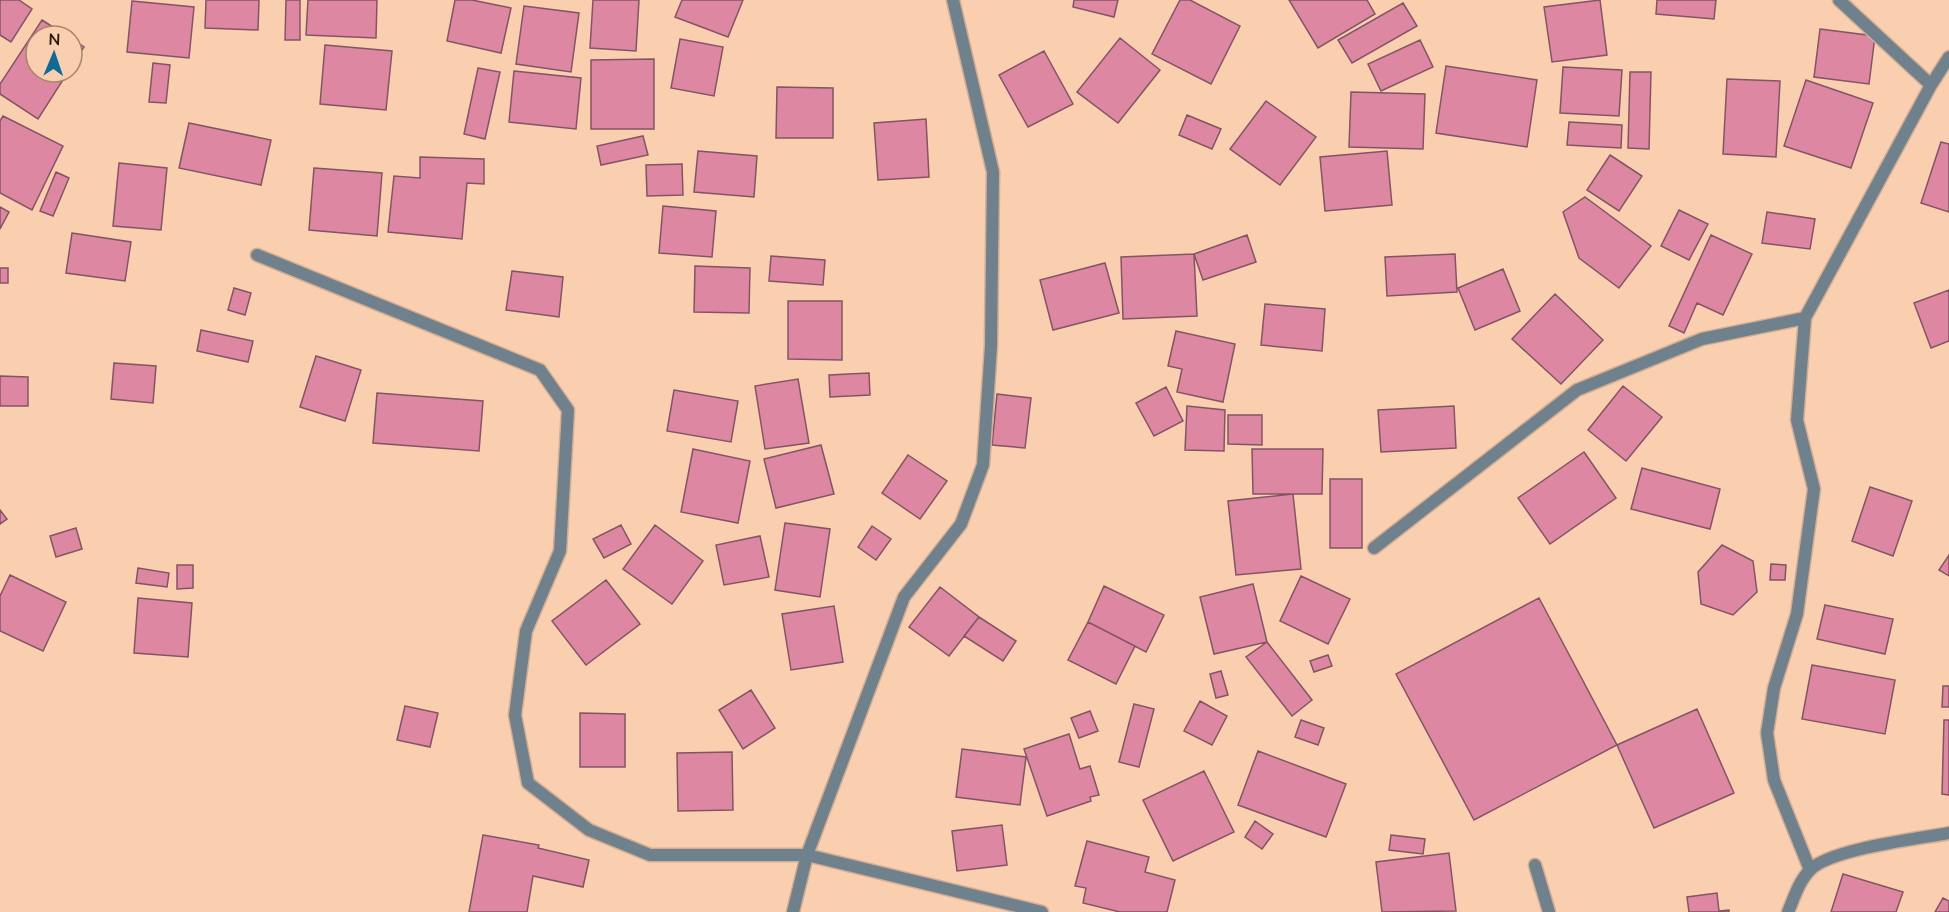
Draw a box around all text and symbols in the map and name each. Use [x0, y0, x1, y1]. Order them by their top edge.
north arrow [24, 24, 84, 84]
text: N [48, 29, 61, 51]

